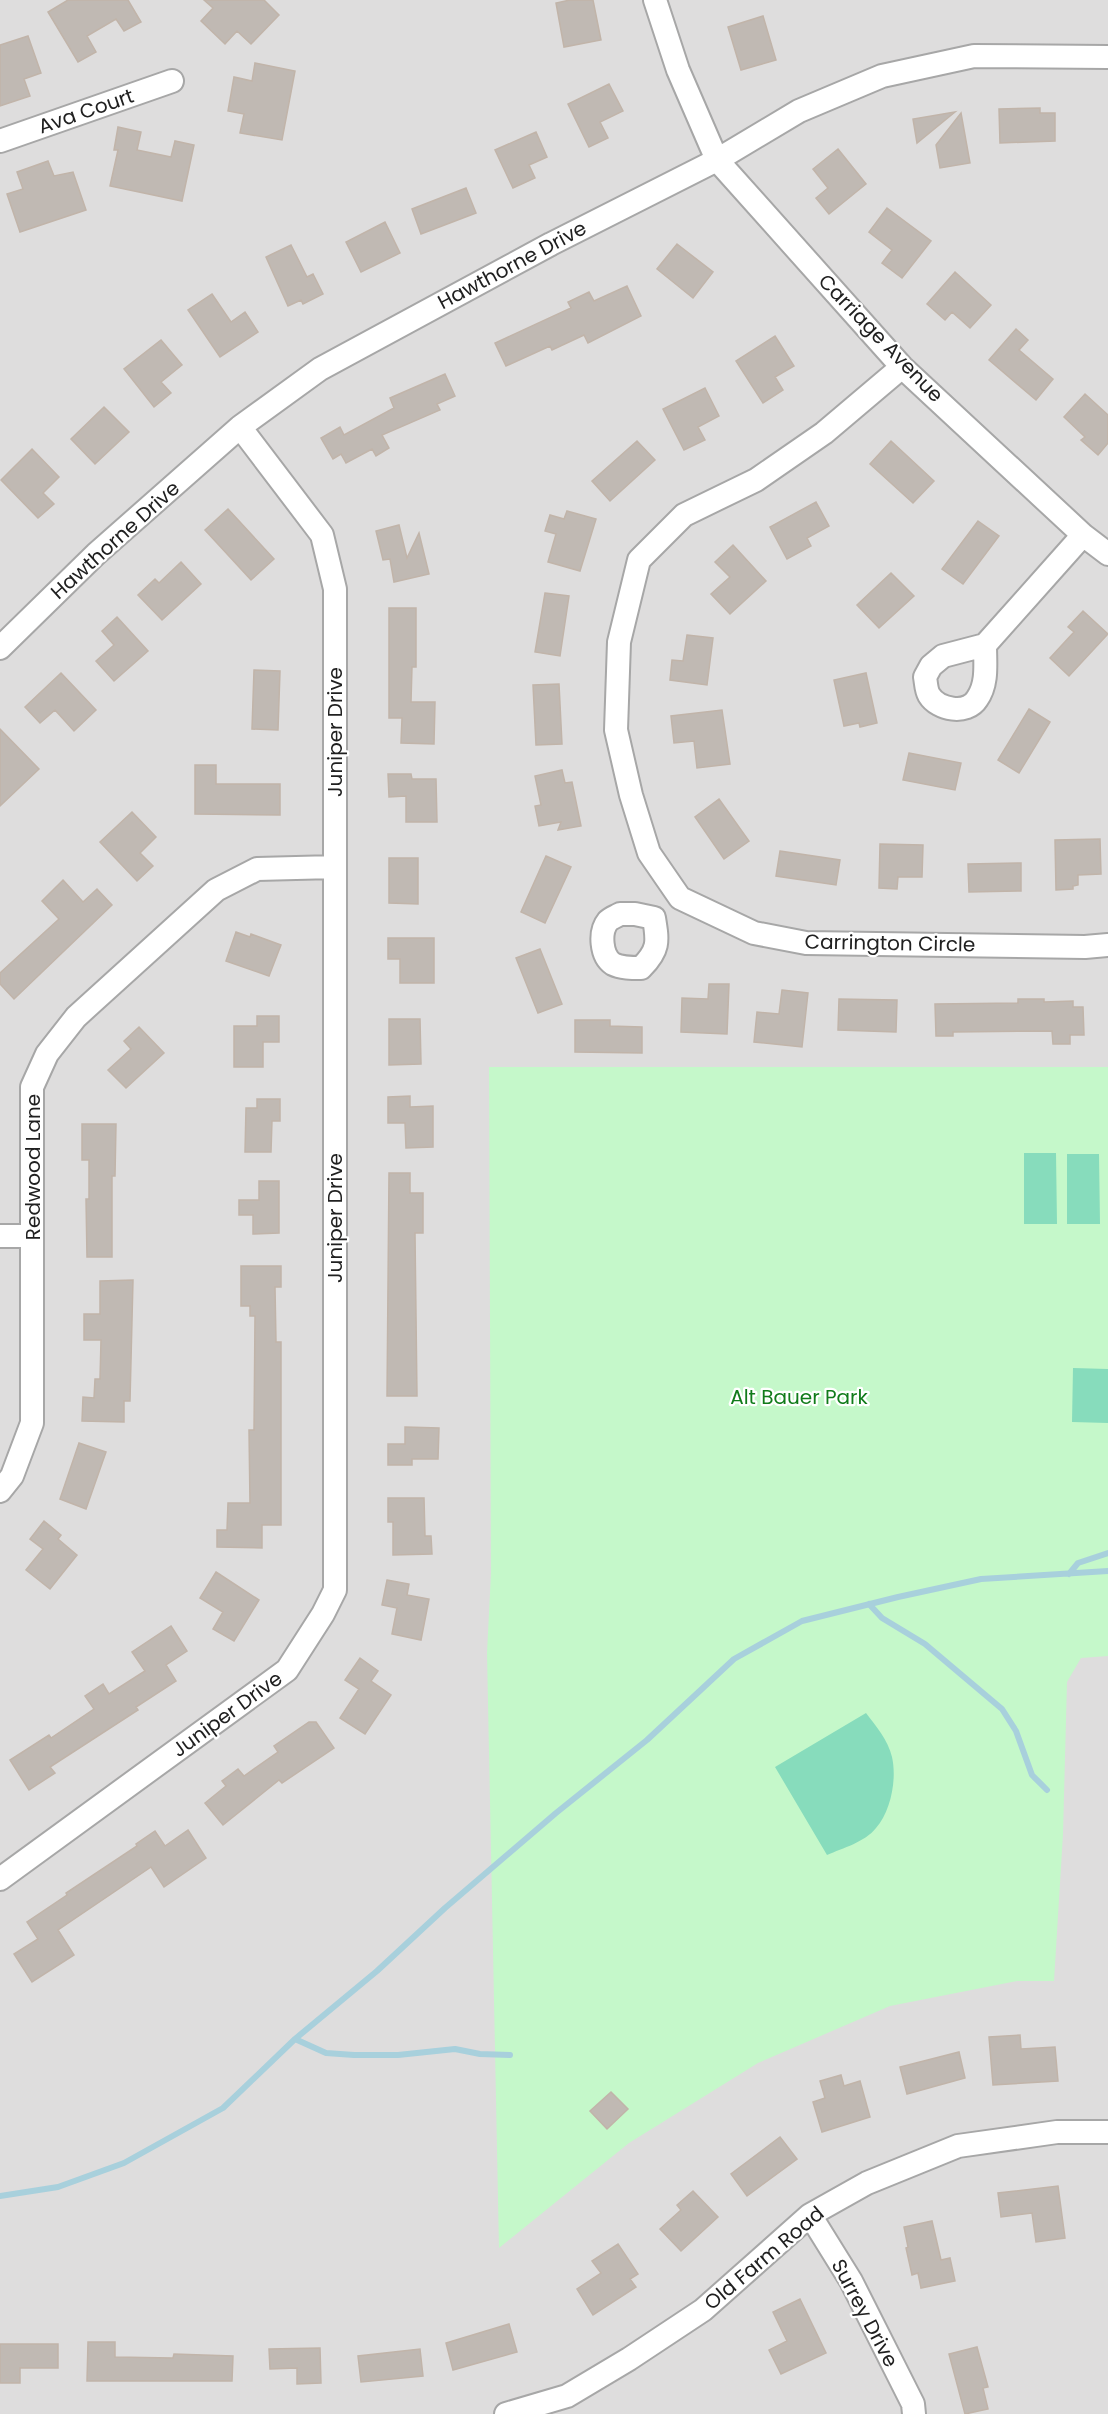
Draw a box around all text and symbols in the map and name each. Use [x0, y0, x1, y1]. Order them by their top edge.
street label: Ava Court [34, 82, 138, 140]
street label: Hawthorne Drive [433, 214, 591, 316]
street label: Carriage Avenue [812, 268, 950, 408]
street label: Hawthorne Drive [44, 474, 186, 606]
street label: Juniper Drive [321, 667, 349, 797]
street label: Carrington Circle [804, 928, 976, 958]
street label: Redwood Lane [19, 1094, 47, 1240]
street label: Juniper Drive [321, 1153, 349, 1283]
park label: Alt Bauer Park [730, 1383, 869, 1411]
street label: Juniper Drive [166, 1664, 288, 1764]
street label: Old Farm Road [698, 2200, 830, 2316]
street label: Surrey Drive [825, 2254, 905, 2372]

